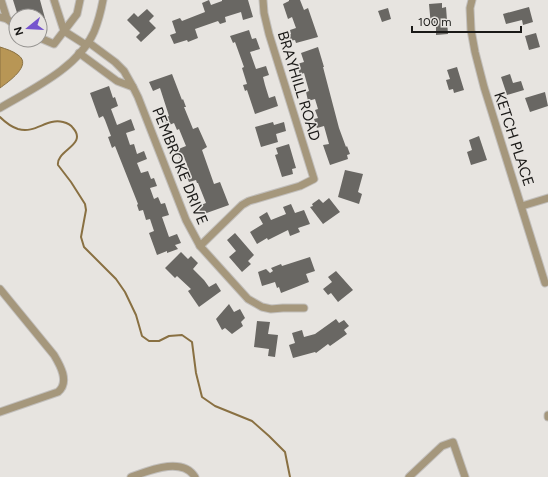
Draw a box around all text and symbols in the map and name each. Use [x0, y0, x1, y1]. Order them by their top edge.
north arrow [8, 8, 48, 48]
scale bar [412, 8, 521, 34]
text: 100 m [418, 15, 452, 29]
text: N [11, 25, 26, 37]
street label: BRAYHILL ROAD [274, 29, 324, 143]
street label: KETCH PLACE [490, 90, 538, 188]
street label: PEMBROKE DRIVE [148, 105, 212, 227]

